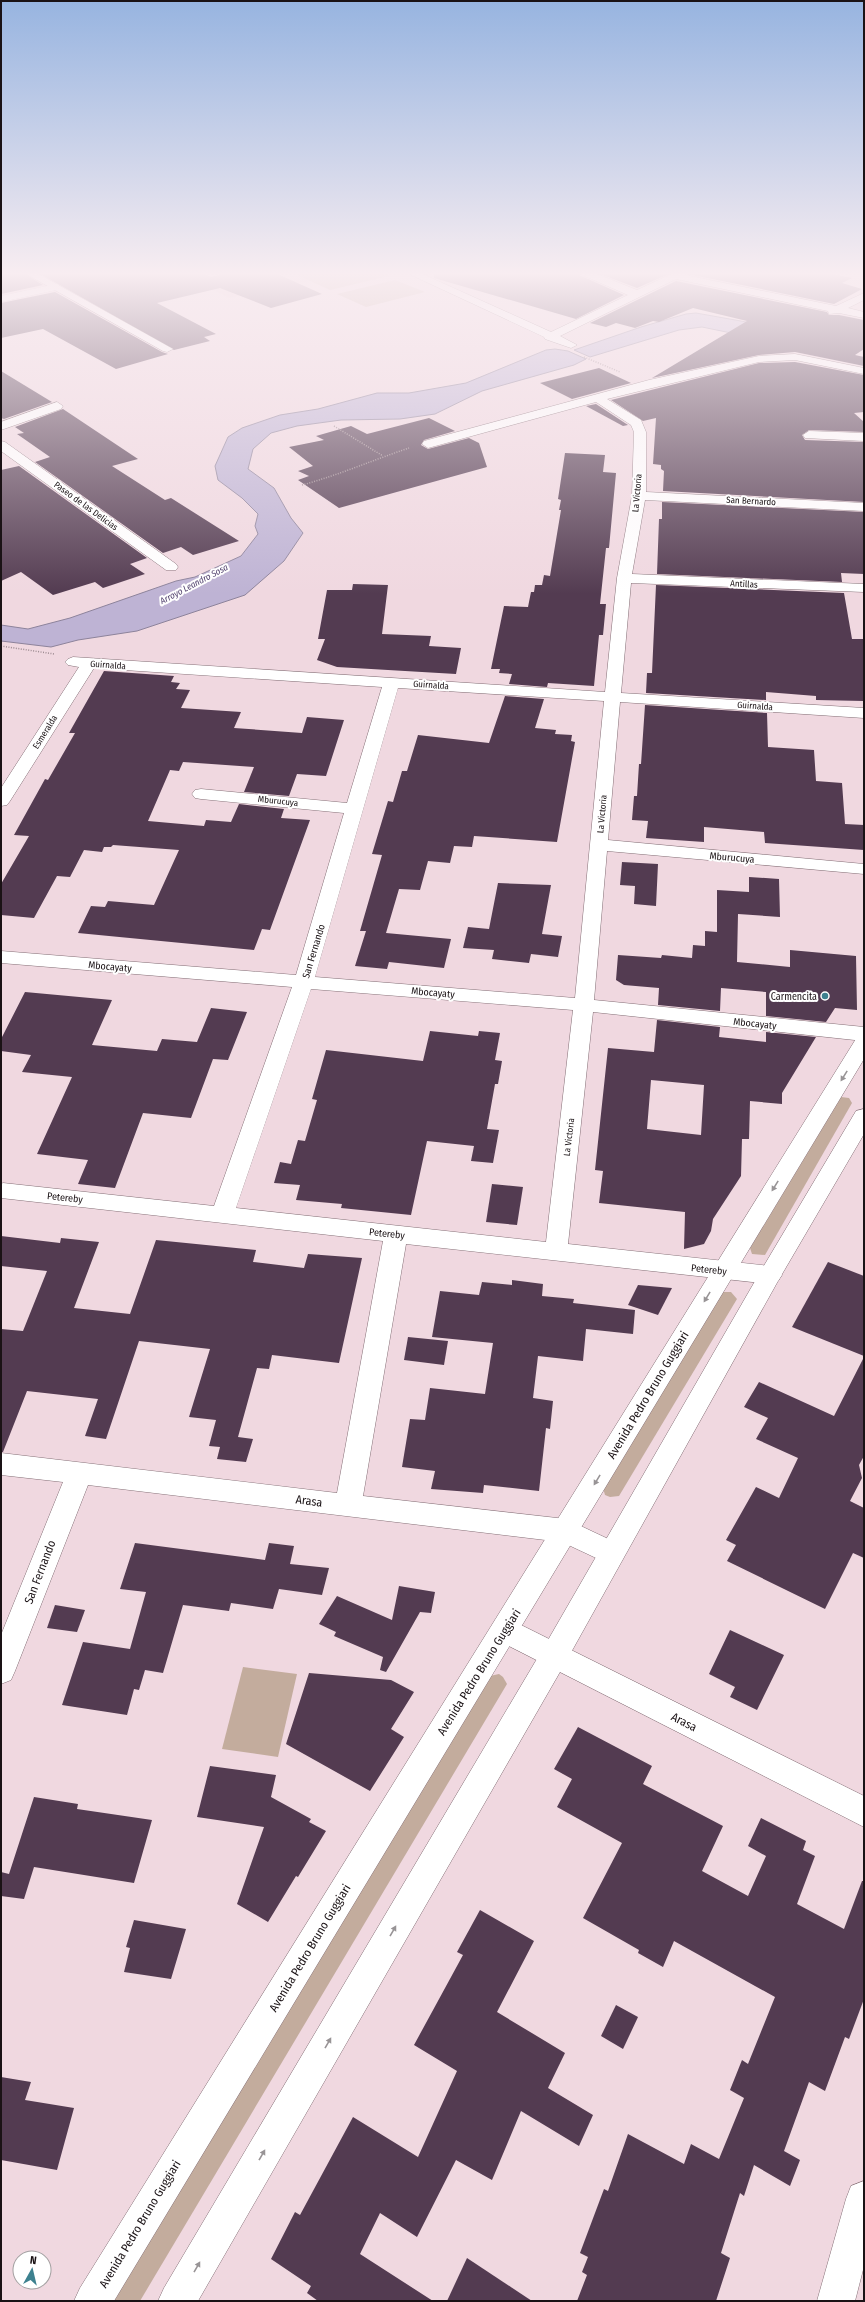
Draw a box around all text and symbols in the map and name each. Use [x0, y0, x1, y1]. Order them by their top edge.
street label: La Victoria [630, 473, 644, 513]
street label: Paseo de las Delicias [52, 480, 120, 533]
street label: San Bernardo [726, 495, 776, 507]
water label: Arroyo Leandro Sosa [157, 562, 230, 607]
street label: Antillas [730, 578, 758, 590]
street label: Guirnalda [90, 659, 127, 671]
street label: Guirnalda [413, 679, 450, 691]
street label: Guirnalda [737, 700, 774, 712]
street label: Esmeralda [31, 713, 60, 751]
street label: Mburucuya [257, 794, 299, 808]
street label: La Victoria [595, 794, 609, 834]
street label: Mburucuya [709, 850, 755, 866]
street label: San Fernando [300, 923, 328, 980]
street label: Mbocayaty [88, 959, 133, 975]
street label: Mbocayaty [411, 985, 456, 1001]
place label: Carmencita [771, 991, 817, 1003]
marker: Carmencita [820, 991, 830, 1001]
street label: Mbocayaty [733, 1016, 778, 1032]
one-way arrow [840, 1070, 847, 1081]
street label: La Victoria [562, 1117, 576, 1157]
one-way arrow [772, 1180, 779, 1192]
street label: Petereby [46, 1190, 84, 1206]
street label: Petereby [368, 1226, 406, 1242]
street label: Petereby [690, 1262, 728, 1278]
one-way arrow [704, 1291, 711, 1303]
street label: Avenida Pedro Bruno Guggiari [604, 1329, 692, 1461]
one-way arrow [593, 1474, 600, 1486]
street label: Arasa [295, 1492, 323, 1510]
street label: San Fernando [21, 1538, 59, 1606]
street label: Avenida Pedro Bruno Guggiari [434, 1606, 524, 1738]
street label: Arasa [669, 1710, 699, 1734]
street label: Avenida Pedro Bruno Guggiari [266, 1882, 354, 2014]
one-way arrow [390, 1925, 397, 1937]
one-way arrow [324, 2037, 331, 2049]
one-way arrow [259, 2149, 266, 2161]
street label: Avenida Pedro Bruno Guggiari [96, 2158, 184, 2290]
north arrow [12, 2250, 52, 2290]
text: N [29, 2254, 37, 2267]
one-way arrow [193, 2261, 200, 2273]

